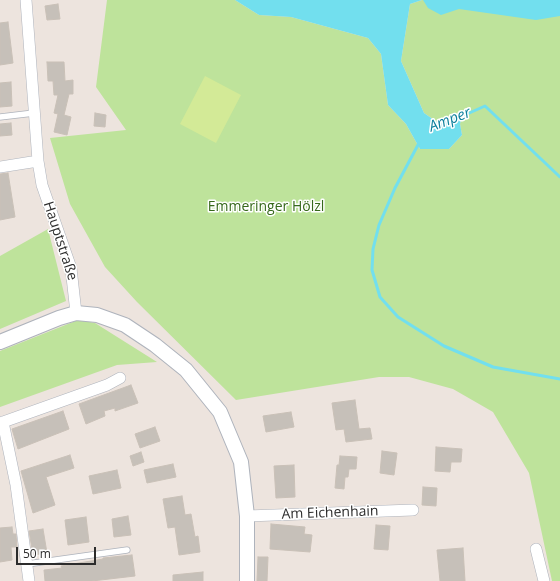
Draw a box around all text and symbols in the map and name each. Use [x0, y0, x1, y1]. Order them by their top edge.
water label: Amper [426, 104, 474, 136]
street label: Hauptstraße [39, 199, 81, 283]
park label: Emmeringer Hölzl [208, 199, 324, 215]
street label: Am Eichenhain [281, 503, 379, 523]
scale bar [18, 539, 98, 565]
text: 50 m [23, 545, 51, 562]

